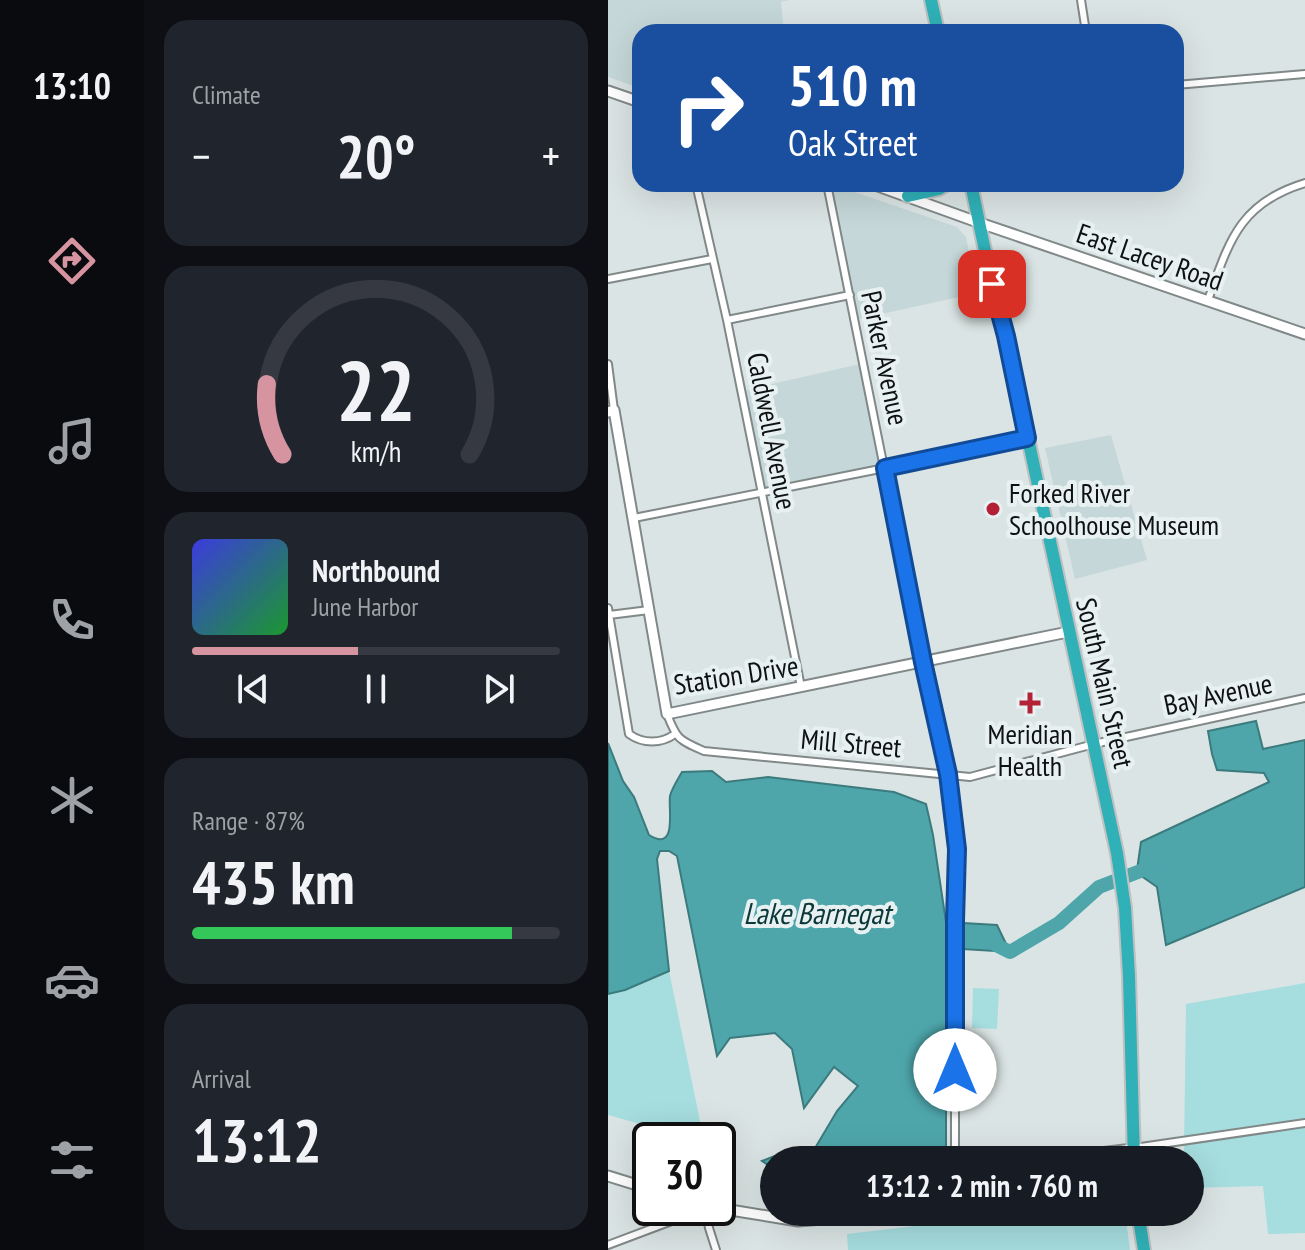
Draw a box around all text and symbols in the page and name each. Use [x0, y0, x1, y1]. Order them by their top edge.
text: 510 m [788, 49, 917, 121]
icon: right [656, 56, 760, 160]
text: 13:10 [33, 62, 111, 109]
text: Climate [192, 78, 261, 111]
text: 20° [336, 117, 416, 195]
text: Oak Street [788, 119, 917, 166]
text: − [192, 127, 210, 184]
text: + [542, 127, 560, 184]
street label: East Lacey Road [1072, 214, 1228, 299]
icon: directions [44, 233, 100, 289]
pin [958, 250, 1026, 318]
icon: arrive [970, 262, 1014, 306]
street label: Parker Avenue [853, 287, 918, 429]
text: 22 [336, 336, 416, 444]
street label: Caldwell Avenue [739, 349, 806, 513]
icon: music [44, 413, 100, 469]
text: km/h [351, 433, 401, 470]
place label: Forked River Schoolhouse Museum [1009, 474, 1219, 543]
marker: Forked River Schoolhouse Museum [984, 500, 1002, 518]
text: Northbound [312, 551, 440, 590]
text: June Harbor [312, 590, 418, 623]
icon: phone [44, 592, 100, 648]
street label: South Main Street [1068, 594, 1143, 772]
street label: Station Drive [671, 646, 801, 703]
street label: Bay Avenue [1160, 664, 1276, 723]
icon: previous [231, 667, 275, 711]
icon: pause [354, 667, 398, 711]
icon: next [477, 667, 521, 711]
marker: Meridian Health [1019, 692, 1041, 714]
place label: Meridian Health [988, 715, 1072, 784]
street label: Mill Street [799, 720, 903, 765]
icon: climate [44, 772, 100, 828]
text: Range · 87% [192, 804, 305, 837]
text: 435 km [192, 843, 355, 921]
water label: Lake Barnegat [744, 893, 894, 932]
icon: car [44, 952, 100, 1008]
position arrow [913, 1028, 997, 1112]
text: Arrival [192, 1062, 251, 1095]
text: 13:12 [192, 1101, 322, 1179]
speed limit sign: 30 [632, 1122, 736, 1226]
icon: filters [44, 1132, 100, 1188]
text: 13:12 · 2 min · 760 m [866, 1166, 1098, 1205]

